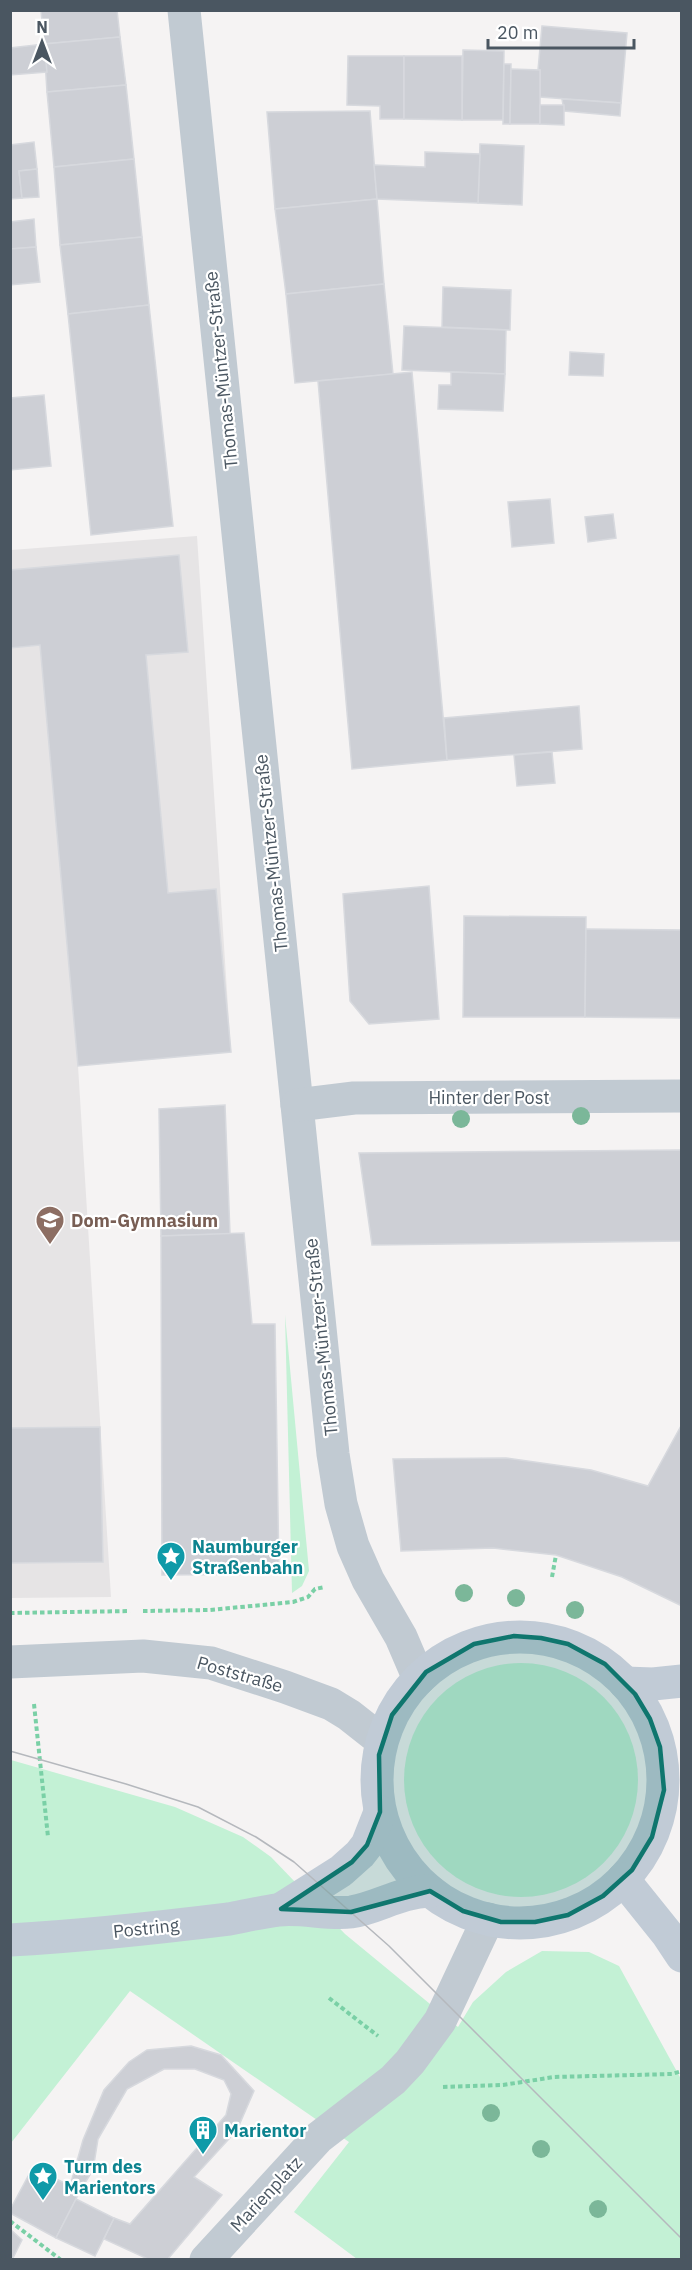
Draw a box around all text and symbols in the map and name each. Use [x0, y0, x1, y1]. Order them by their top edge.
north arrow [12, 12, 72, 72]
scale bar [488, 12, 634, 50]
text: N [36, 17, 48, 37]
text: 20 m [497, 21, 539, 44]
street label: Thomas-Müntzer-Straße [199, 270, 243, 470]
street label: Thomas-Müntzer-Straße [249, 753, 293, 953]
street label: Hinter der Post [428, 1086, 550, 1109]
school or university icon: Dom-Gymnasium [34, 1204, 66, 1246]
place label: Dom-Gymnasium [71, 1209, 218, 1232]
street label: Thomas-Müntzer-Straße [299, 1237, 343, 1437]
place label: Naumburger Straßenbahn [192, 1535, 303, 1579]
place icon: Naumburger Straßenbahn [155, 1540, 187, 1582]
street label: Poststraße [194, 1651, 286, 1697]
street label: Postring [112, 1913, 181, 1943]
building icon: Marientor [187, 2114, 219, 2156]
place label: Marientor [224, 2119, 307, 2142]
street label: Marienplatz [225, 2151, 307, 2237]
place label: Turm des Marientors [64, 2155, 156, 2199]
place icon: Turm des Marientors [27, 2160, 59, 2202]

